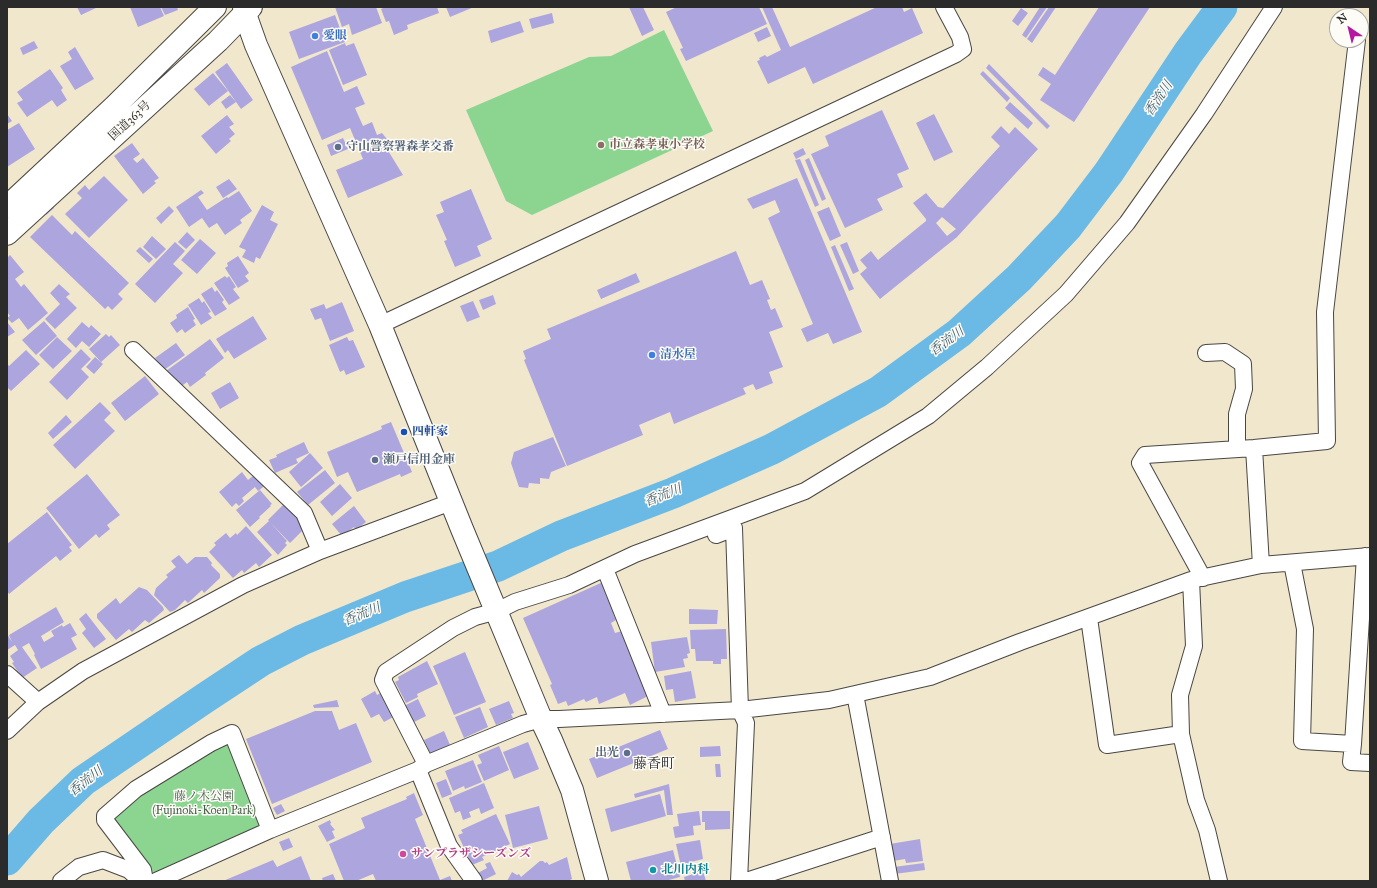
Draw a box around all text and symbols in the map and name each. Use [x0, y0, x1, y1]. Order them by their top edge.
north arrow [1329, 8, 1369, 48]
text: N [1335, 11, 1350, 27]
place label: 愛眼 [323, 29, 347, 43]
marker: 愛眼 [310, 31, 320, 41]
water label: 香流川 [1142, 78, 1176, 120]
street label: 国道363号 [106, 98, 154, 144]
place label: 市立森孝東小学校 [609, 138, 705, 152]
place label: 守山警察署森孝交番 [346, 140, 454, 154]
marker: 市立森孝東小学校 [596, 140, 606, 150]
marker: 守山警察署森孝交番 [333, 142, 343, 152]
water label: 香流川 [927, 324, 967, 360]
place label: 清水屋 [660, 348, 696, 362]
marker: 清水屋 [647, 350, 657, 360]
place label: 四軒家 [412, 425, 448, 439]
marker: 四軒家 [399, 427, 409, 437]
place label: 瀬戸信用金庫 [383, 453, 455, 467]
marker: 瀬戸信用金庫 [370, 455, 380, 465]
water label: 香流川 [642, 481, 684, 511]
water label: 香流川 [341, 600, 383, 630]
place label: 出光 [595, 746, 619, 760]
marker: 出光 [622, 748, 632, 758]
district label: 藤香町 [633, 757, 675, 773]
water label: 香流川 [66, 764, 106, 800]
park label: 藤ノ木公園 (Fujinoki-Koen Park) [152, 790, 256, 818]
place label: サンプラザシーズンズ [411, 847, 531, 861]
marker: サンプラザシーズンズ [398, 849, 408, 859]
place label: 北川内科 [661, 863, 709, 877]
marker: 北川内科 [648, 865, 658, 875]

